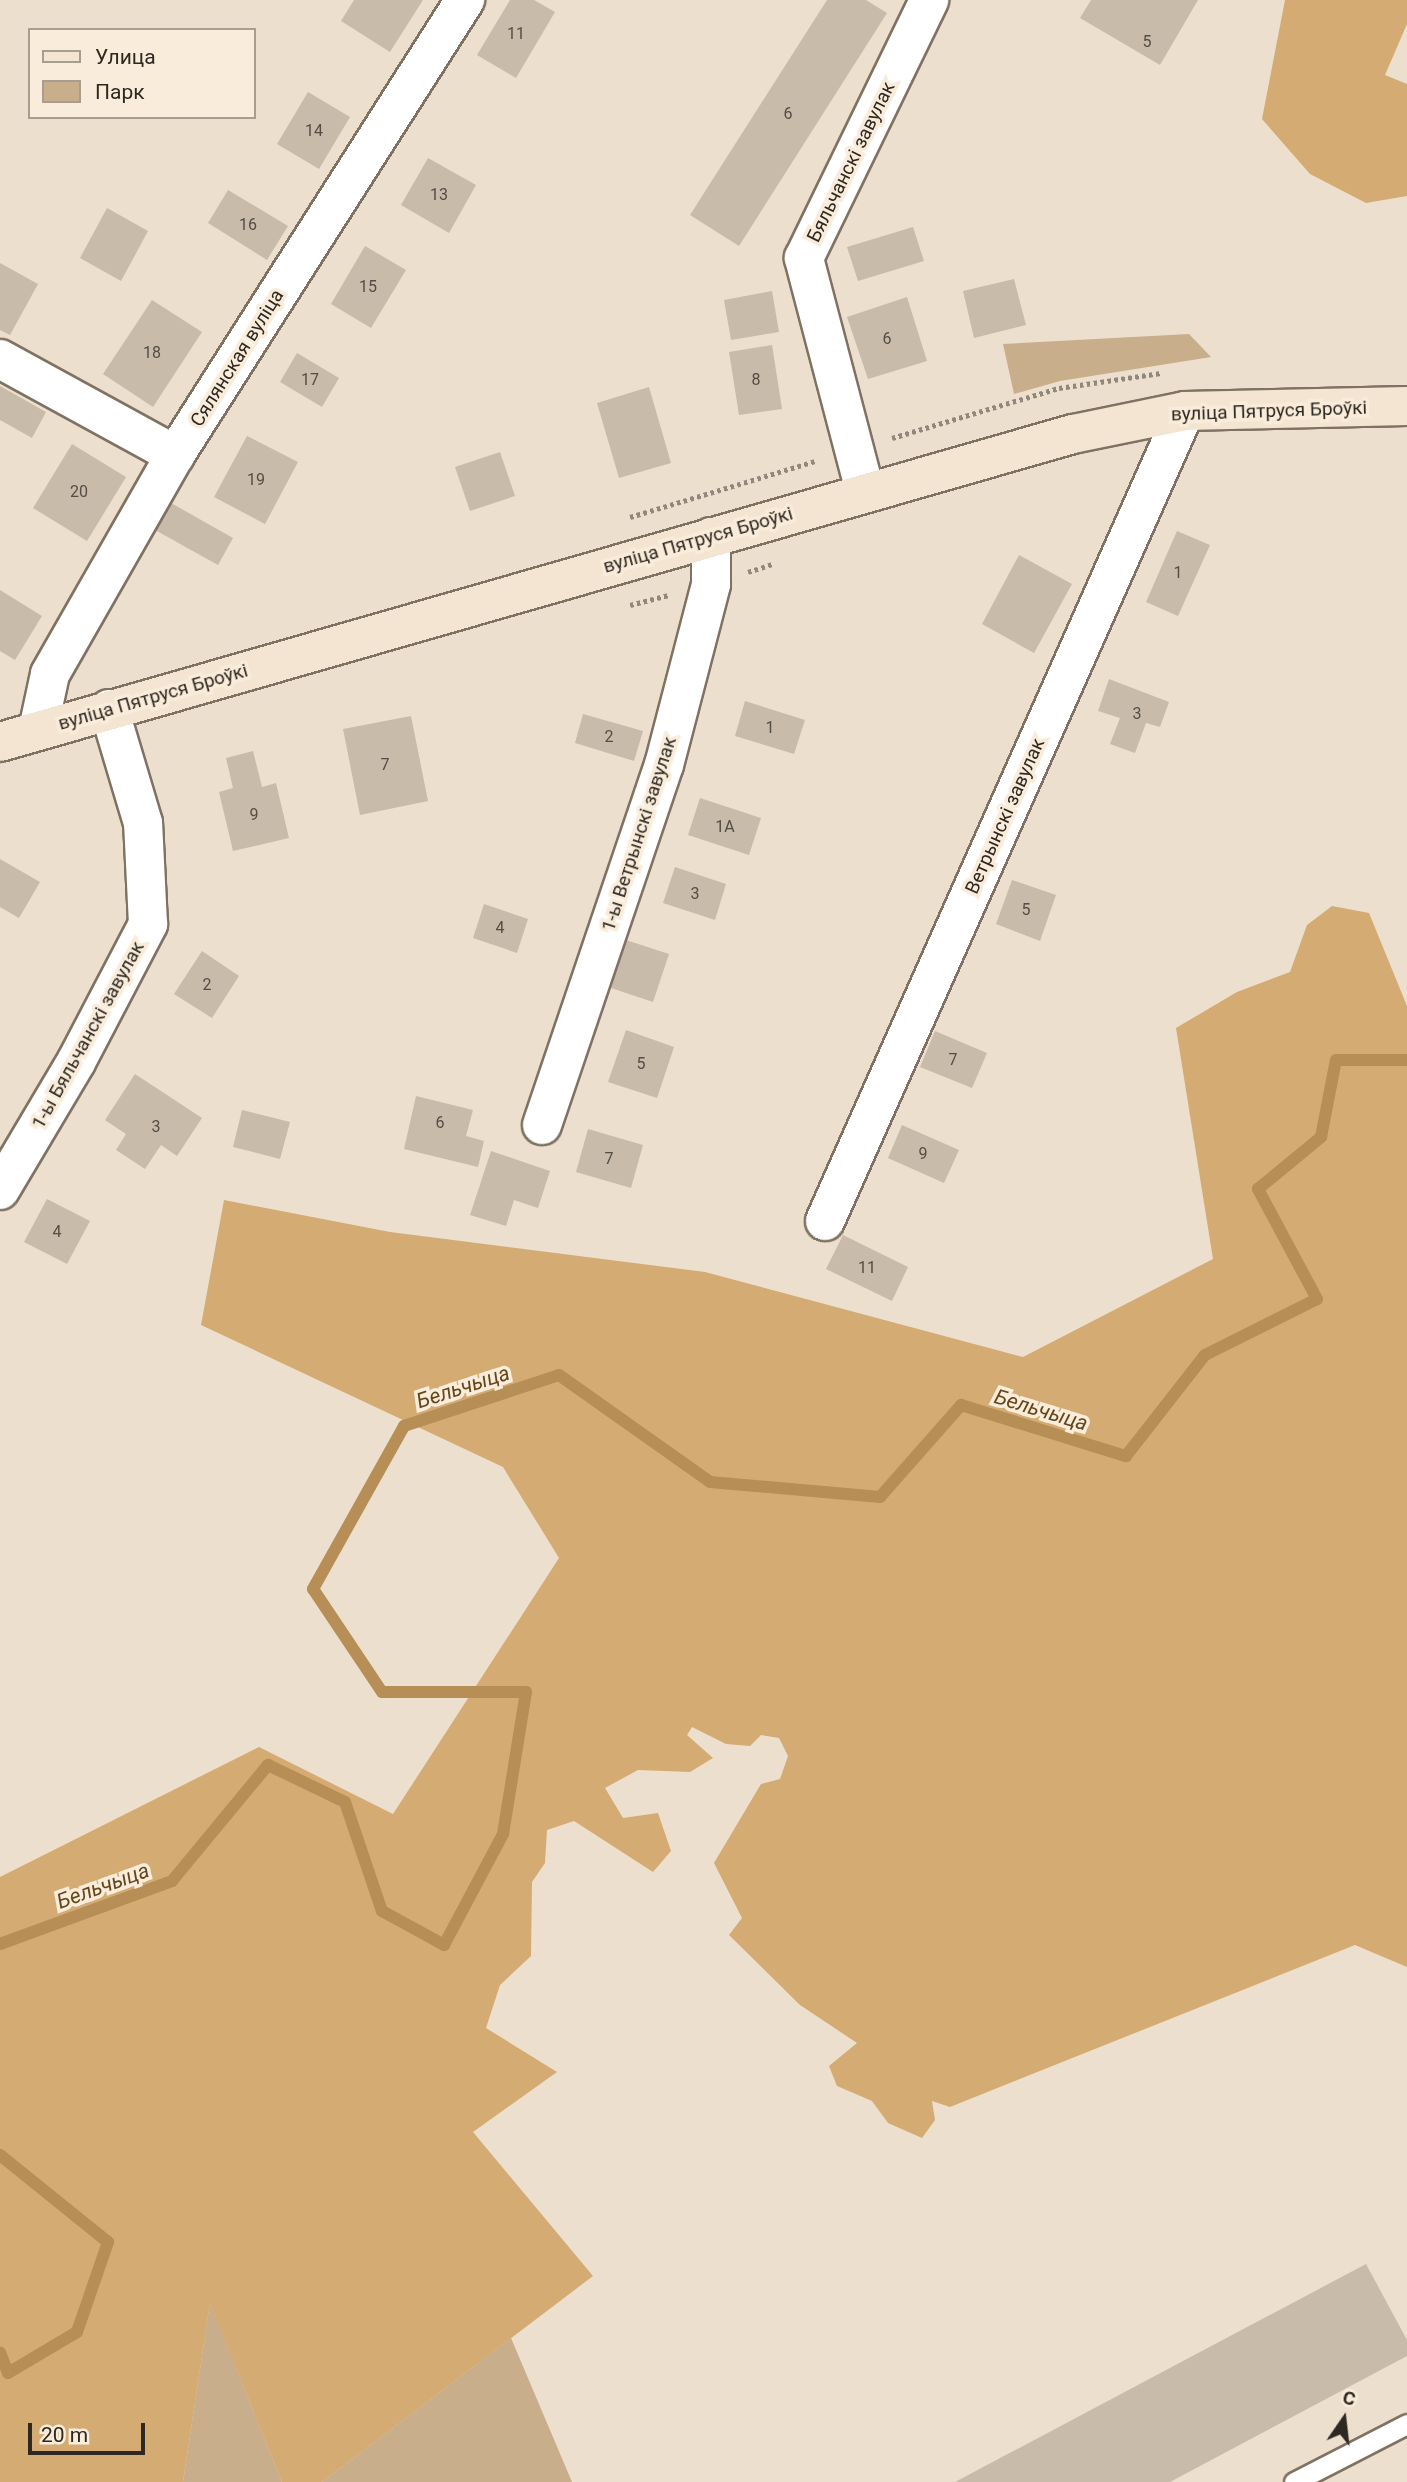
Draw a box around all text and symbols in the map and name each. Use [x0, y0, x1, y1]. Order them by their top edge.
house number: 11 [507, 24, 525, 44]
legend [28, 28, 256, 119]
house number: 5 [1143, 32, 1151, 52]
text: Улица [95, 45, 156, 69]
street label: Бяльчанскі завулак [802, 78, 900, 246]
text: Парк [95, 80, 145, 104]
house number: 6 [784, 104, 792, 124]
house number: 14 [305, 121, 323, 141]
house number: 13 [430, 185, 448, 205]
house number: 16 [239, 215, 257, 235]
house number: 15 [359, 277, 377, 297]
street label: Сялянская вуліца [186, 285, 288, 431]
house number: 6 [883, 329, 891, 349]
house number: 18 [143, 343, 161, 363]
house number: 17 [301, 370, 319, 390]
house number: 8 [752, 370, 760, 390]
street label: вуліца Пятруся Броўкі [1171, 396, 1367, 426]
house number: 19 [247, 470, 265, 490]
house number: 20 [70, 482, 88, 502]
street label: вуліца Пятруся Броўкі [601, 502, 795, 578]
house number: 1 [1174, 563, 1182, 583]
street label: вуліца Пятруся Броўкі [56, 659, 250, 735]
house number: 3 [1133, 704, 1141, 724]
house number: 1 [766, 718, 774, 738]
house number: 2 [605, 727, 613, 747]
street label: 1-ы Ветрынскі завулак [597, 734, 681, 934]
street label: Ветрынскі завулак [960, 735, 1050, 897]
house number: 7 [381, 755, 389, 775]
house number: 9 [250, 805, 258, 825]
house number: 1А [715, 817, 735, 837]
house number: 3 [691, 884, 699, 904]
house number: 5 [1022, 900, 1030, 920]
house number: 4 [496, 918, 504, 938]
street label: 1-ы Бяльчанскі завулак [27, 937, 149, 1133]
house number: 2 [203, 975, 211, 995]
house number: 7 [949, 1050, 957, 1070]
house number: 5 [637, 1054, 645, 1074]
house number: 6 [436, 1113, 444, 1133]
house number: 3 [152, 1117, 160, 1137]
house number: 9 [919, 1144, 927, 1164]
house number: 7 [605, 1149, 613, 1169]
house number: 4 [53, 1222, 61, 1242]
house number: 11 [858, 1258, 876, 1278]
water label: Бельчыца [413, 1360, 513, 1414]
water label: Бельчыца [991, 1384, 1091, 1436]
water label: Бельчыца [53, 1858, 153, 1914]
north arrow [1309, 2384, 1379, 2454]
text: С [1340, 2385, 1358, 2411]
scale bar [32, 2408, 149, 2452]
text: 20 m [41, 2423, 88, 2447]

